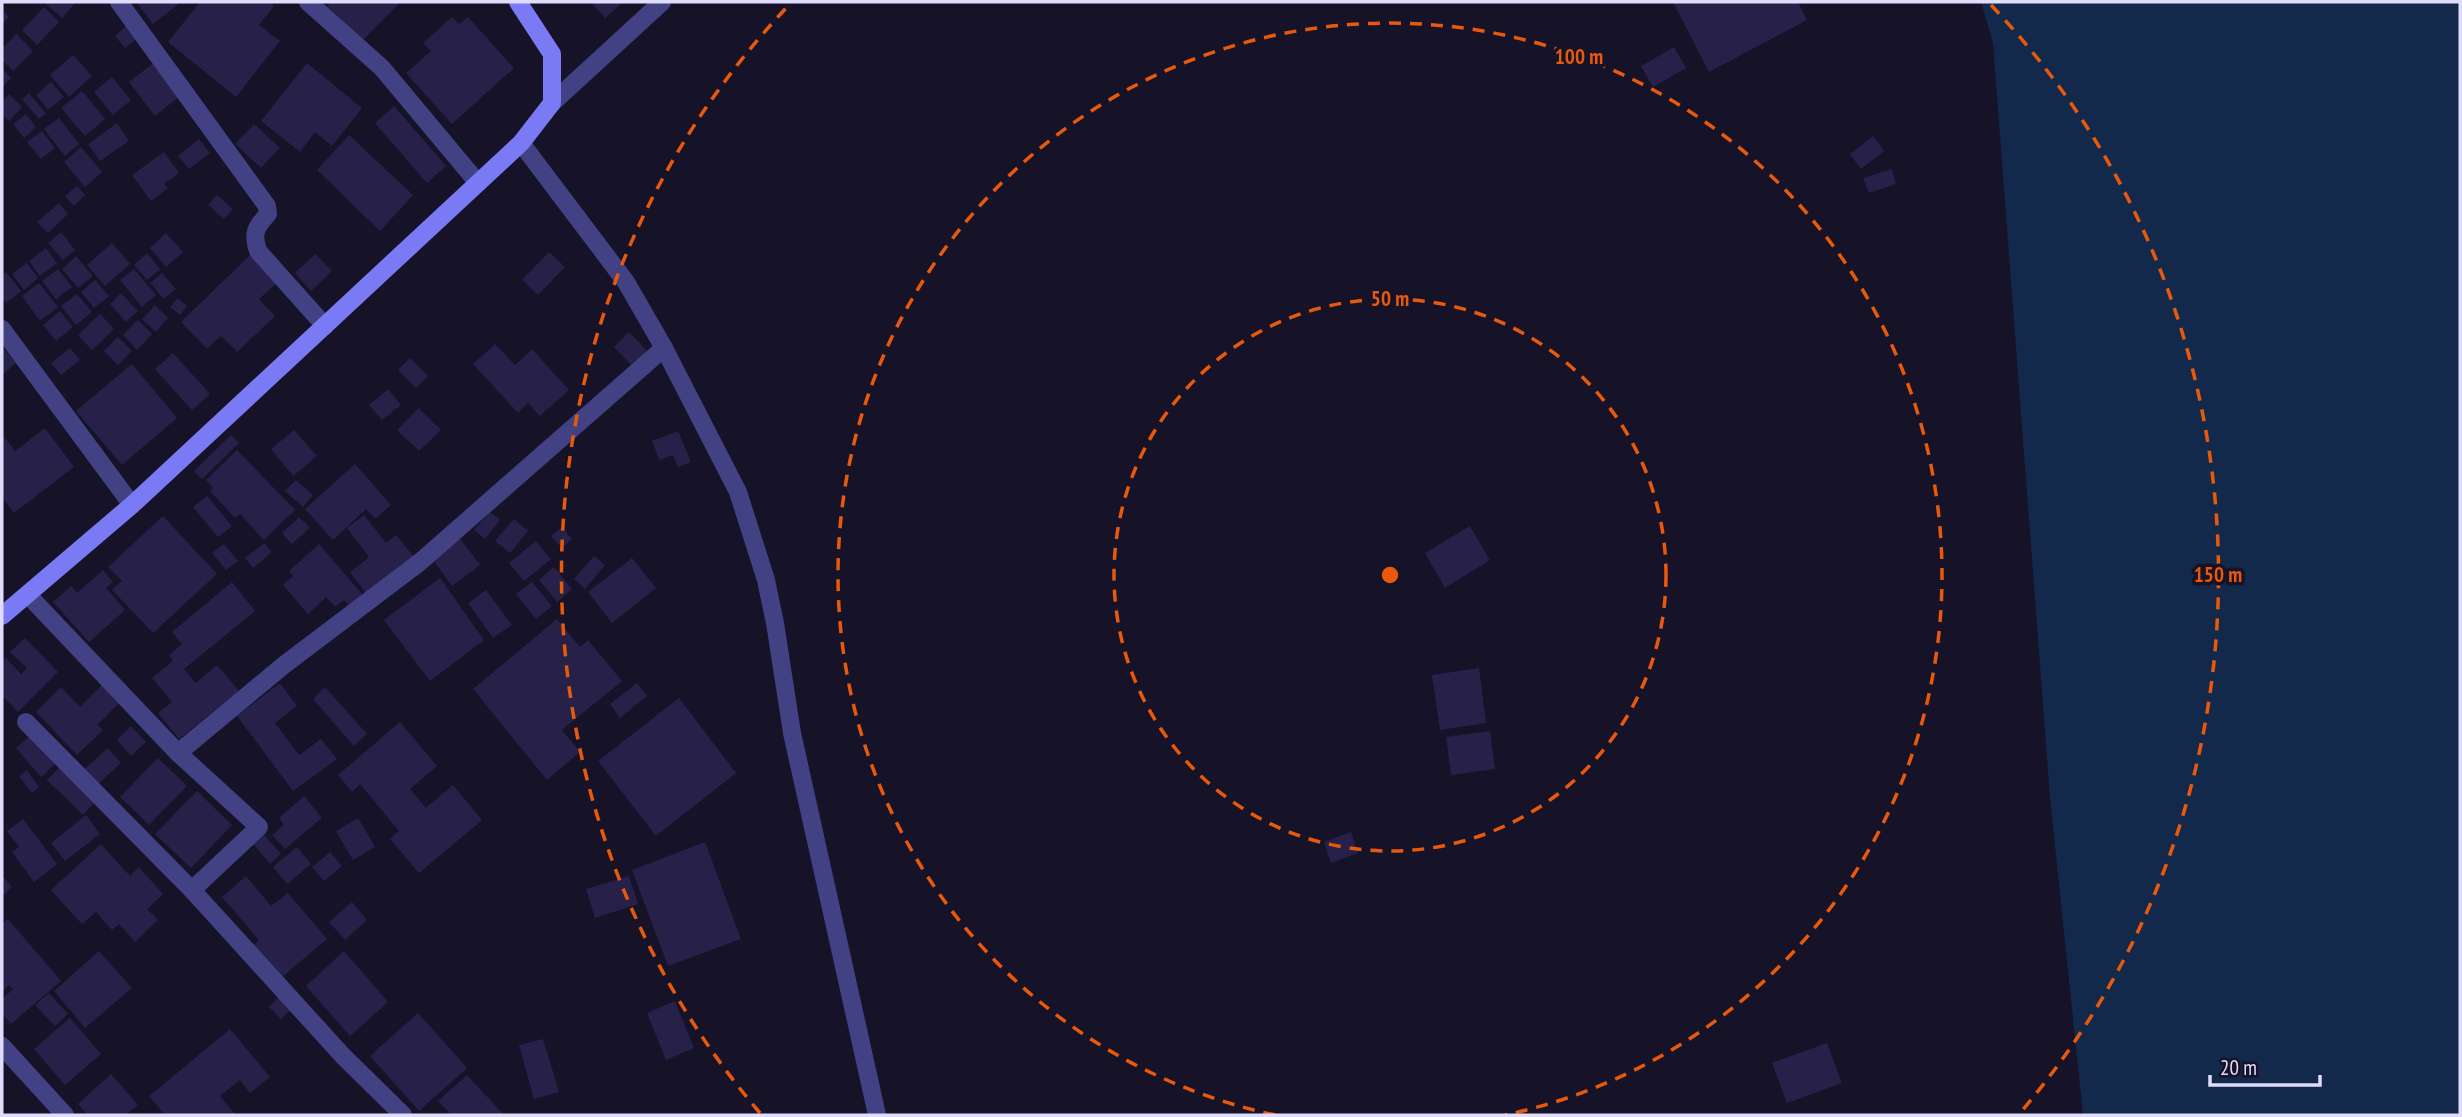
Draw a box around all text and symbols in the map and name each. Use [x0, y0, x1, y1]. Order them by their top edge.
text: 100 m [1555, 43, 1603, 70]
text: 50 m [1371, 285, 1409, 312]
text: 150 m [2194, 561, 2242, 588]
centre of rings [1378, 563, 1402, 587]
scale bar [2210, 1044, 2320, 1088]
text: 20 m [2220, 1054, 2257, 1081]

